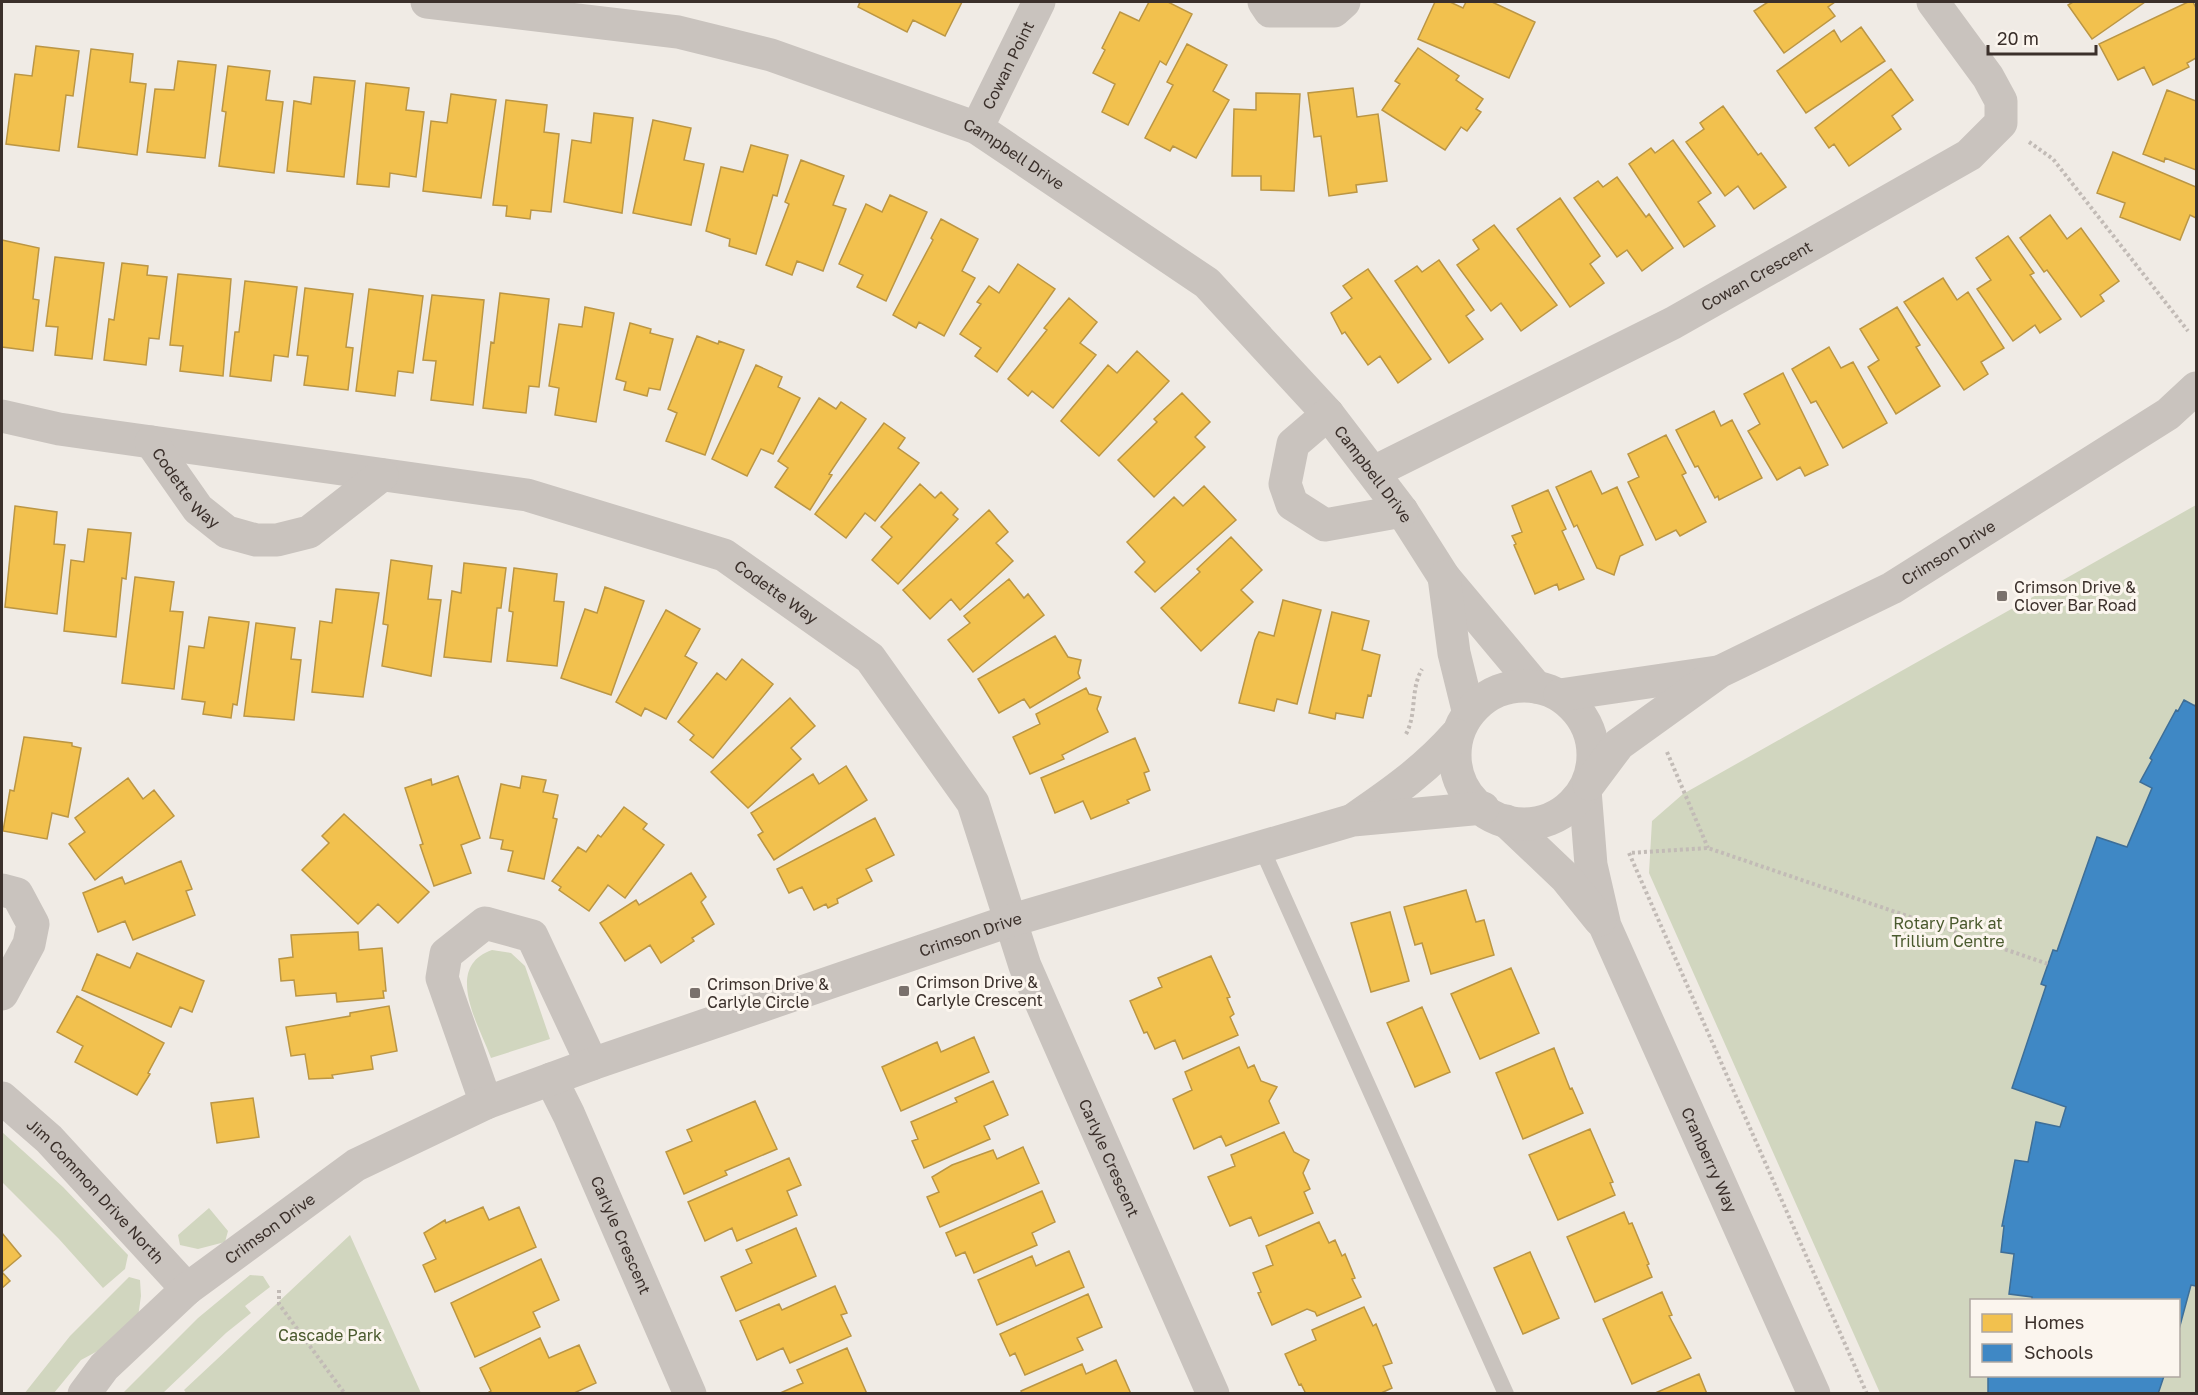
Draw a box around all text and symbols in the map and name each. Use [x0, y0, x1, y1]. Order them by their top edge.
street label: Cowan Point [978, 18, 1038, 113]
scale bar [1988, 18, 2096, 56]
text: 20 m [1997, 27, 2039, 49]
street label: Campbell Drive [961, 114, 1068, 194]
street label: Cowan Crescent [1697, 236, 1816, 315]
street label: Campbell Drive [1330, 421, 1417, 526]
street label: Codette Way [148, 444, 224, 532]
street label: Crimson Drive [1898, 516, 1999, 590]
street label: Codette Way [730, 555, 822, 628]
place label: Crimson Drive & Clover Bar Road [2014, 577, 2136, 615]
marker: Crimson Drive & Clover Bar Road [1995, 589, 2009, 603]
street label: Crimson Drive [916, 908, 1024, 961]
park label: Rotary Park at Trillium Centre [1892, 913, 2004, 951]
place label: Crimson Drive & Carlyle Crescent [916, 972, 1043, 1010]
place label: Crimson Drive & Carlyle Circle [707, 974, 829, 1012]
marker: Crimson Drive & Carlyle Crescent [897, 984, 911, 998]
marker: Crimson Drive & Carlyle Circle [688, 986, 702, 1000]
street label: Carlyle Crescent [1074, 1095, 1144, 1220]
street label: Cranberry Way [1677, 1104, 1742, 1216]
street label: Jim Common Drive North [23, 1114, 168, 1268]
street label: Carlyle Crescent [587, 1173, 655, 1297]
street label: Crimson Drive [220, 1189, 319, 1268]
legend [1970, 1299, 2180, 1377]
text: Homes [2024, 1311, 2084, 1333]
park label: Cascade Park [278, 1325, 382, 1345]
text: Schools [2024, 1341, 2093, 1363]

